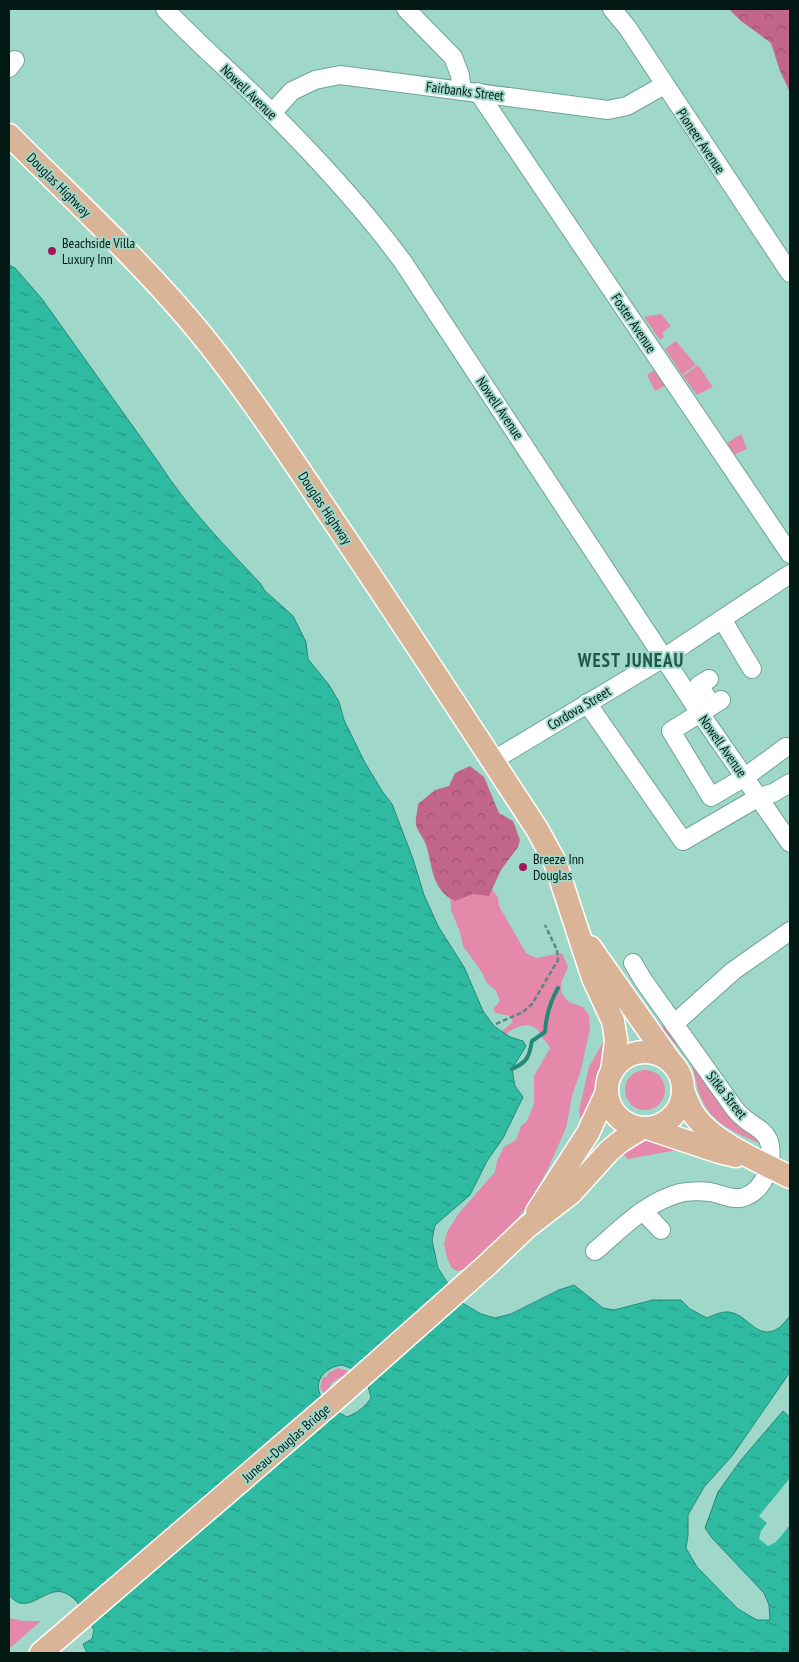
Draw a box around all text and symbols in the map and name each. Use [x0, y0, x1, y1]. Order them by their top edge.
street label: Nowell Avenue [217, 61, 281, 124]
street label: Fairbanks Street [425, 77, 505, 105]
street label: Pioneer Avenue [673, 105, 730, 177]
street label: Douglas Highway [23, 149, 96, 222]
place label: Beachside Villa Luxury Inn [62, 234, 135, 268]
marker: Beachside Villa Luxury Inn [46, 245, 58, 257]
street label: Foster Avenue [608, 290, 661, 356]
street label: Nowell Avenue [472, 373, 528, 443]
street label: Douglas Highway [294, 468, 356, 548]
district label: WEST JUNEAU [577, 648, 684, 672]
street label: Cordova Street [544, 682, 614, 734]
street label: Nowell Avenue [695, 711, 751, 781]
place label: Breeze Inn Douglas [533, 850, 584, 884]
marker: Breeze Inn Douglas [517, 861, 529, 873]
street label: Sitka Street [703, 1067, 751, 1123]
street label: Juneau-Douglas Bridge [238, 1400, 334, 1487]

